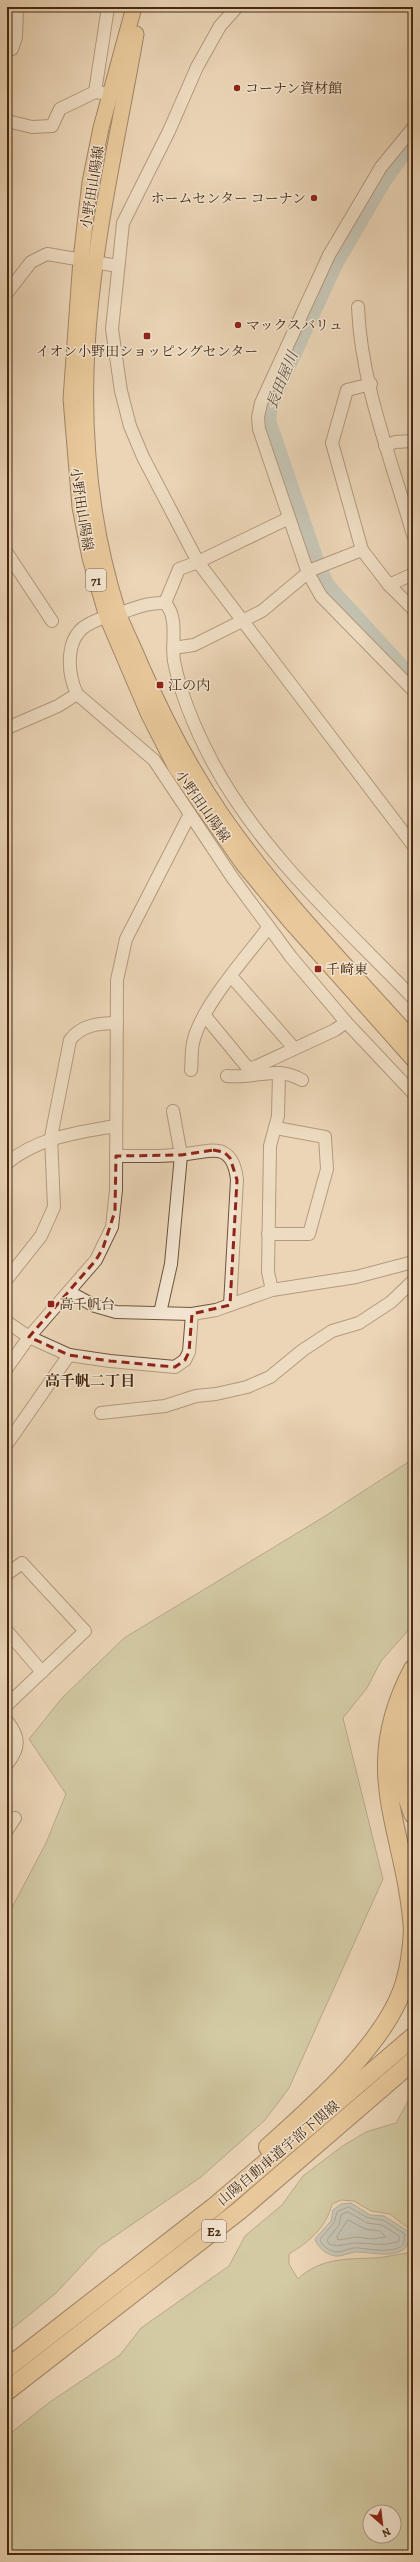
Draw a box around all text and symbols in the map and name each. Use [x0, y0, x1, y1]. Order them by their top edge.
place label: コーナン資材館 [245, 79, 342, 98]
marker: コーナン資材館 [232, 83, 242, 93]
street label: 小野田山陽線 [77, 144, 108, 230]
place label: ホームセンター コーナン [150, 189, 306, 208]
marker: ホームセンター コーナン [309, 193, 319, 203]
place label: マックスバリュ [246, 316, 343, 335]
marker: マックスバリュ [233, 320, 243, 330]
marker: イオン小野田ショッピングセンター [142, 331, 152, 341]
place label: イオン小野田ショッピングセンター [36, 342, 258, 361]
water label: 長田屋川 [261, 347, 303, 412]
street label: 小野田山陽線 [66, 466, 97, 552]
road number: 71 [86, 569, 106, 591]
place label: 江の内 [168, 676, 210, 695]
marker: 江の内 [155, 680, 165, 690]
street label: 小野田山陽線 [171, 766, 234, 846]
place label: 千崎東 [326, 960, 368, 979]
marker: 千崎東 [313, 964, 323, 974]
place label: 高千帆台 [59, 1295, 115, 1314]
marker: 高千帆台 [46, 1299, 56, 1309]
district label: 高千帆二丁目 [45, 1371, 135, 1391]
street label: 山陽自動車道宇部下関線 [213, 2097, 343, 2210]
road number: E2 [202, 2220, 226, 2242]
north arrow [362, 2504, 402, 2544]
text: N [379, 2524, 394, 2541]

